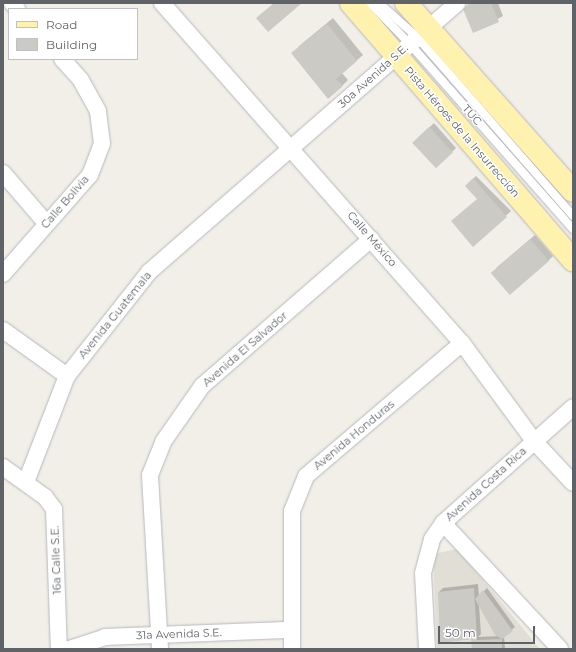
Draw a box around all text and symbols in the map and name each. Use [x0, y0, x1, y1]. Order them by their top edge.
legend [8, 8, 138, 60]
text: Road [46, 17, 77, 32]
text: Building [46, 37, 97, 52]
street label: 30a Avenida S.E. [335, 41, 411, 111]
street label: Pista Héroes de la Insurrección [402, 64, 522, 200]
street label: TUC [460, 102, 484, 128]
street label: Calle Bolivia [38, 173, 92, 231]
street label: Calle México [345, 209, 399, 269]
street label: Avenida Guatemala [76, 269, 154, 361]
street label: Avenida El Salvador [200, 309, 290, 389]
street label: Avenida Honduras [311, 397, 397, 473]
street label: Avenida Costa Rica [443, 444, 529, 524]
street label: 16a Calle S.E. [48, 525, 64, 595]
scale bar [440, 618, 537, 644]
text: 50 m [445, 625, 476, 640]
street label: 31a Avenida S.E. [136, 626, 222, 642]

